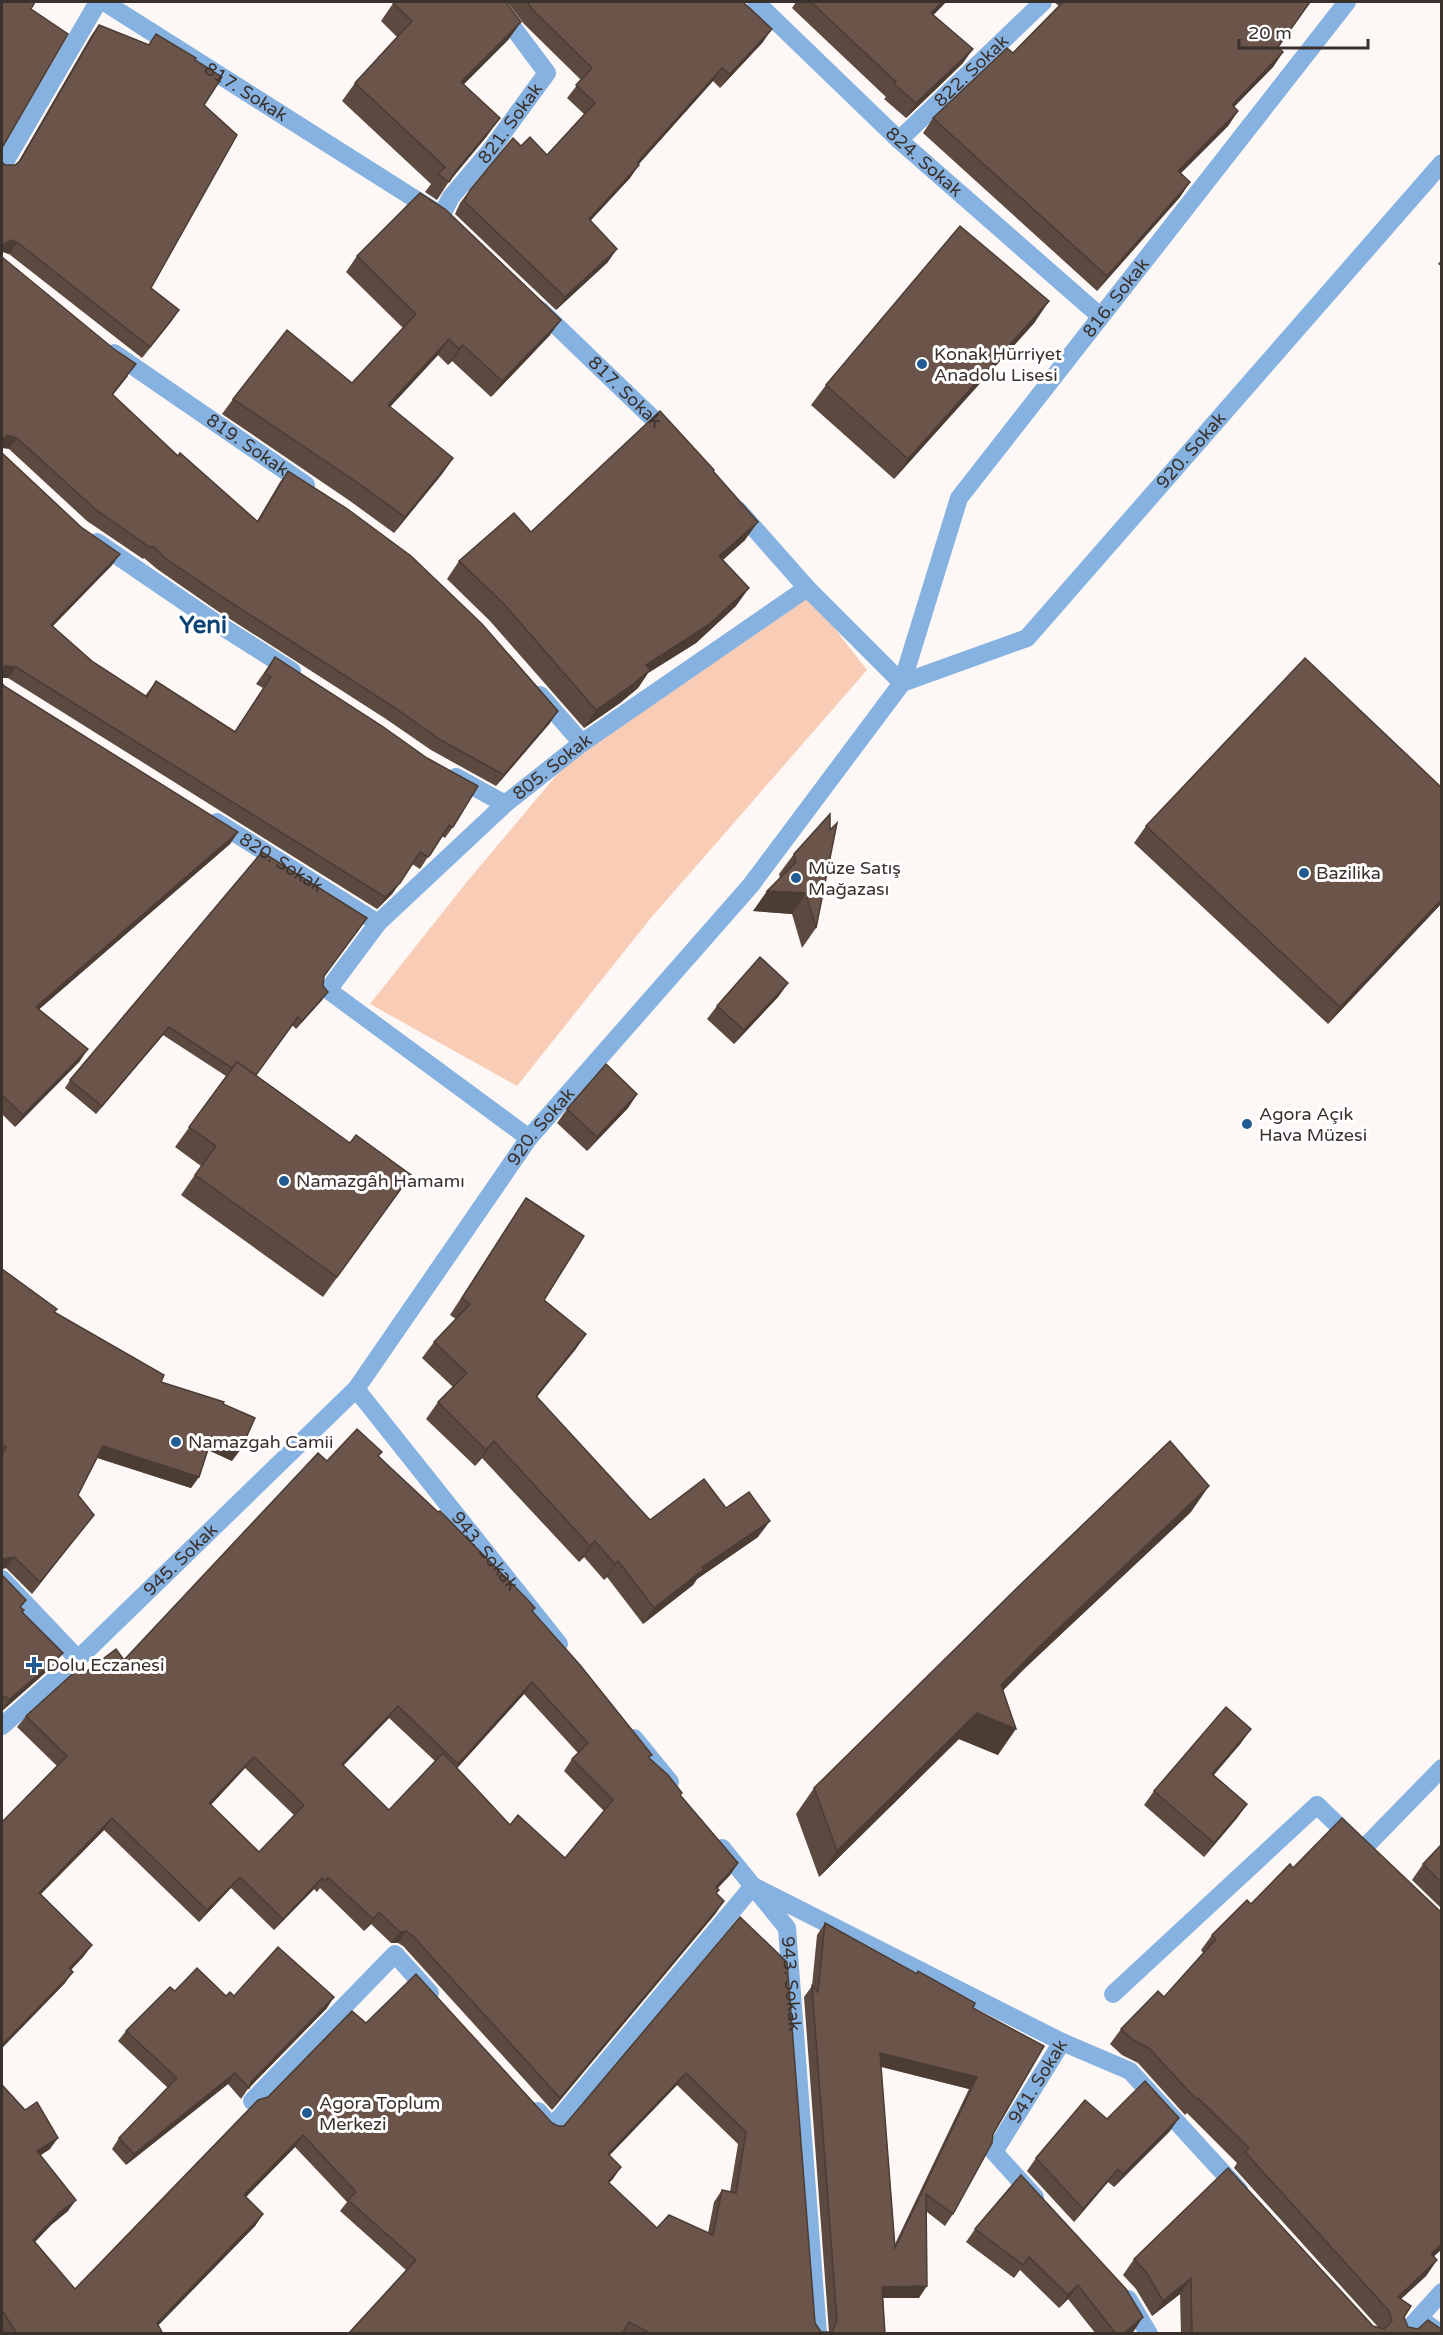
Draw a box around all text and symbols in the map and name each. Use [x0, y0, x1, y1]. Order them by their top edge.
scale bar [1239, 12, 1368, 50]
text: 20 m [1248, 22, 1292, 44]
street label: 822. Sokak [929, 30, 1013, 112]
street label: 817. Sokak [200, 57, 292, 126]
street label: 821. Sokak [473, 78, 547, 168]
street label: 824. Sokak [881, 122, 967, 202]
street label: 816. Sokak [1078, 253, 1154, 342]
place label: Konak Hürriyet Anadolu Lisesi [934, 343, 1062, 386]
street label: 817. Sokak [584, 351, 667, 432]
marker: Konak Hürriyet Anadolu Lisesi [915, 357, 929, 371]
street label: 920. Sokak [1151, 407, 1231, 493]
street label: 819. Sokak [202, 409, 293, 481]
district label: Yeni [179, 611, 227, 640]
street label: 805. Sokak [508, 729, 596, 805]
street label: 820. Sokak [235, 828, 328, 897]
place label: Müze Satış Mağazası [808, 857, 901, 900]
place label: Bazilika [1316, 862, 1381, 884]
marker: Bazilika [1297, 866, 1311, 880]
marker: Müze Satış Mağazası [789, 871, 803, 885]
street label: 920. Sokak [502, 1083, 579, 1170]
place label: Agora Açık Hava Müzesi [1259, 1103, 1367, 1146]
marker: Agora Açık Hava Müzesi [1240, 1117, 1254, 1131]
place label: Namazgâh Hamamı [296, 1170, 465, 1192]
marker: Namazgâh Hamamı [277, 1174, 291, 1188]
place label: Namazgah Camii [188, 1431, 333, 1453]
marker: Namazgah Camii [169, 1435, 183, 1449]
street label: 943. Sokak [447, 1507, 523, 1595]
street label: 945. Sokak [139, 1519, 222, 1600]
place label: Dolu Eczanesi [46, 1654, 164, 1676]
marker: Dolu Eczanesi [27, 1658, 41, 1672]
street label: 943. Sokak [777, 1936, 806, 2032]
street label: 941. Sokak [1003, 2035, 1072, 2127]
place label: Agora Toplum Merkezi [319, 2092, 440, 2135]
marker: Agora Toplum Merkezi [300, 2106, 314, 2120]

